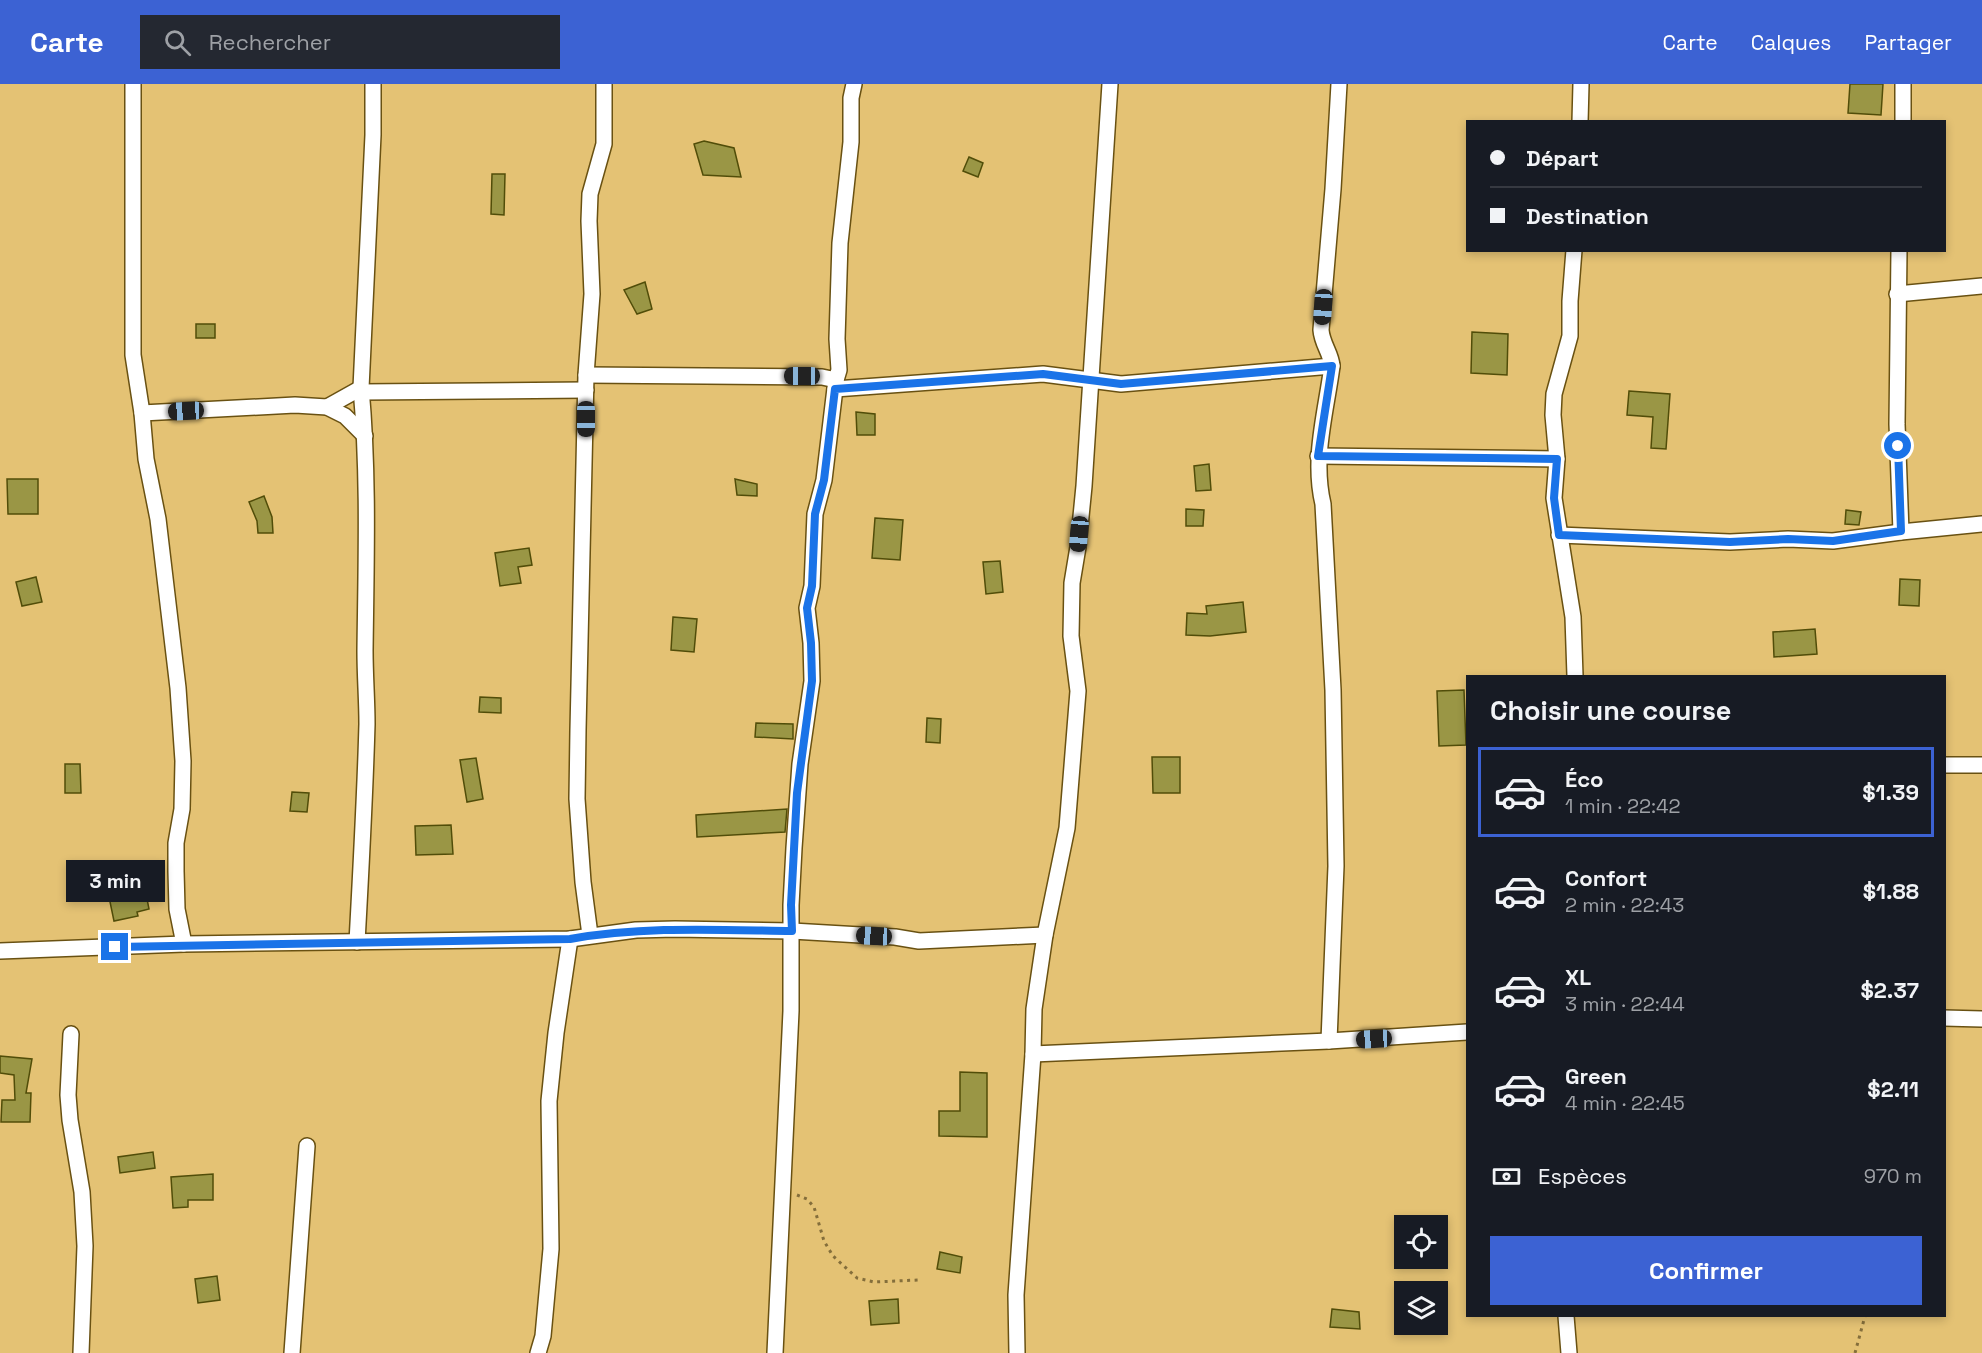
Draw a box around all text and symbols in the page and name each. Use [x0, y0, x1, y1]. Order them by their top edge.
search box [140, 15, 560, 69]
text: Carte [30, 24, 104, 60]
icon: search [161, 26, 194, 59]
text: Rechercher [209, 28, 331, 56]
text: Carte [1663, 29, 1718, 56]
text: Calques [1751, 29, 1831, 56]
text: Partager [1864, 29, 1952, 56]
text: Départ [1526, 144, 1599, 172]
text: Destination [1526, 202, 1649, 230]
car [1313, 288, 1333, 326]
car [784, 367, 820, 385]
car [168, 401, 204, 421]
car [577, 401, 595, 437]
route start [1884, 432, 1911, 459]
car [1068, 515, 1090, 553]
text: Choisir une course [1490, 693, 1731, 728]
icon: car [1493, 765, 1547, 819]
text: Éco [1565, 765, 1604, 793]
text: $1.39 [1862, 778, 1919, 806]
text: 1 min · 22:42 [1565, 793, 1681, 819]
callout: 3 min [66, 860, 164, 902]
icon: car [1493, 864, 1547, 918]
text: Confort [1565, 864, 1647, 892]
text: 3 min [90, 868, 141, 894]
text: $1.88 [1863, 877, 1919, 905]
text: 2 min · 22:43 [1565, 892, 1684, 918]
car [856, 926, 892, 946]
route end [101, 933, 128, 960]
icon: car [1493, 963, 1547, 1017]
text: XL [1565, 963, 1591, 991]
text: $2.37 [1860, 976, 1919, 1004]
text: 3 min · 22:44 [1565, 991, 1685, 1017]
car [1356, 1029, 1392, 1049]
icon: car [1493, 1062, 1547, 1116]
text: Green [1565, 1062, 1627, 1090]
text: $2.11 [1867, 1075, 1919, 1103]
text: 4 min · 22:45 [1565, 1090, 1685, 1116]
icon: cash [1490, 1160, 1523, 1193]
text: Espèces [1538, 1162, 1627, 1190]
text: 970 m [1864, 1163, 1922, 1189]
map controls [1394, 1215, 1448, 1335]
button: locate [1394, 1215, 1448, 1269]
button: Confirmer [1490, 1236, 1922, 1305]
button: layers [1394, 1281, 1448, 1335]

